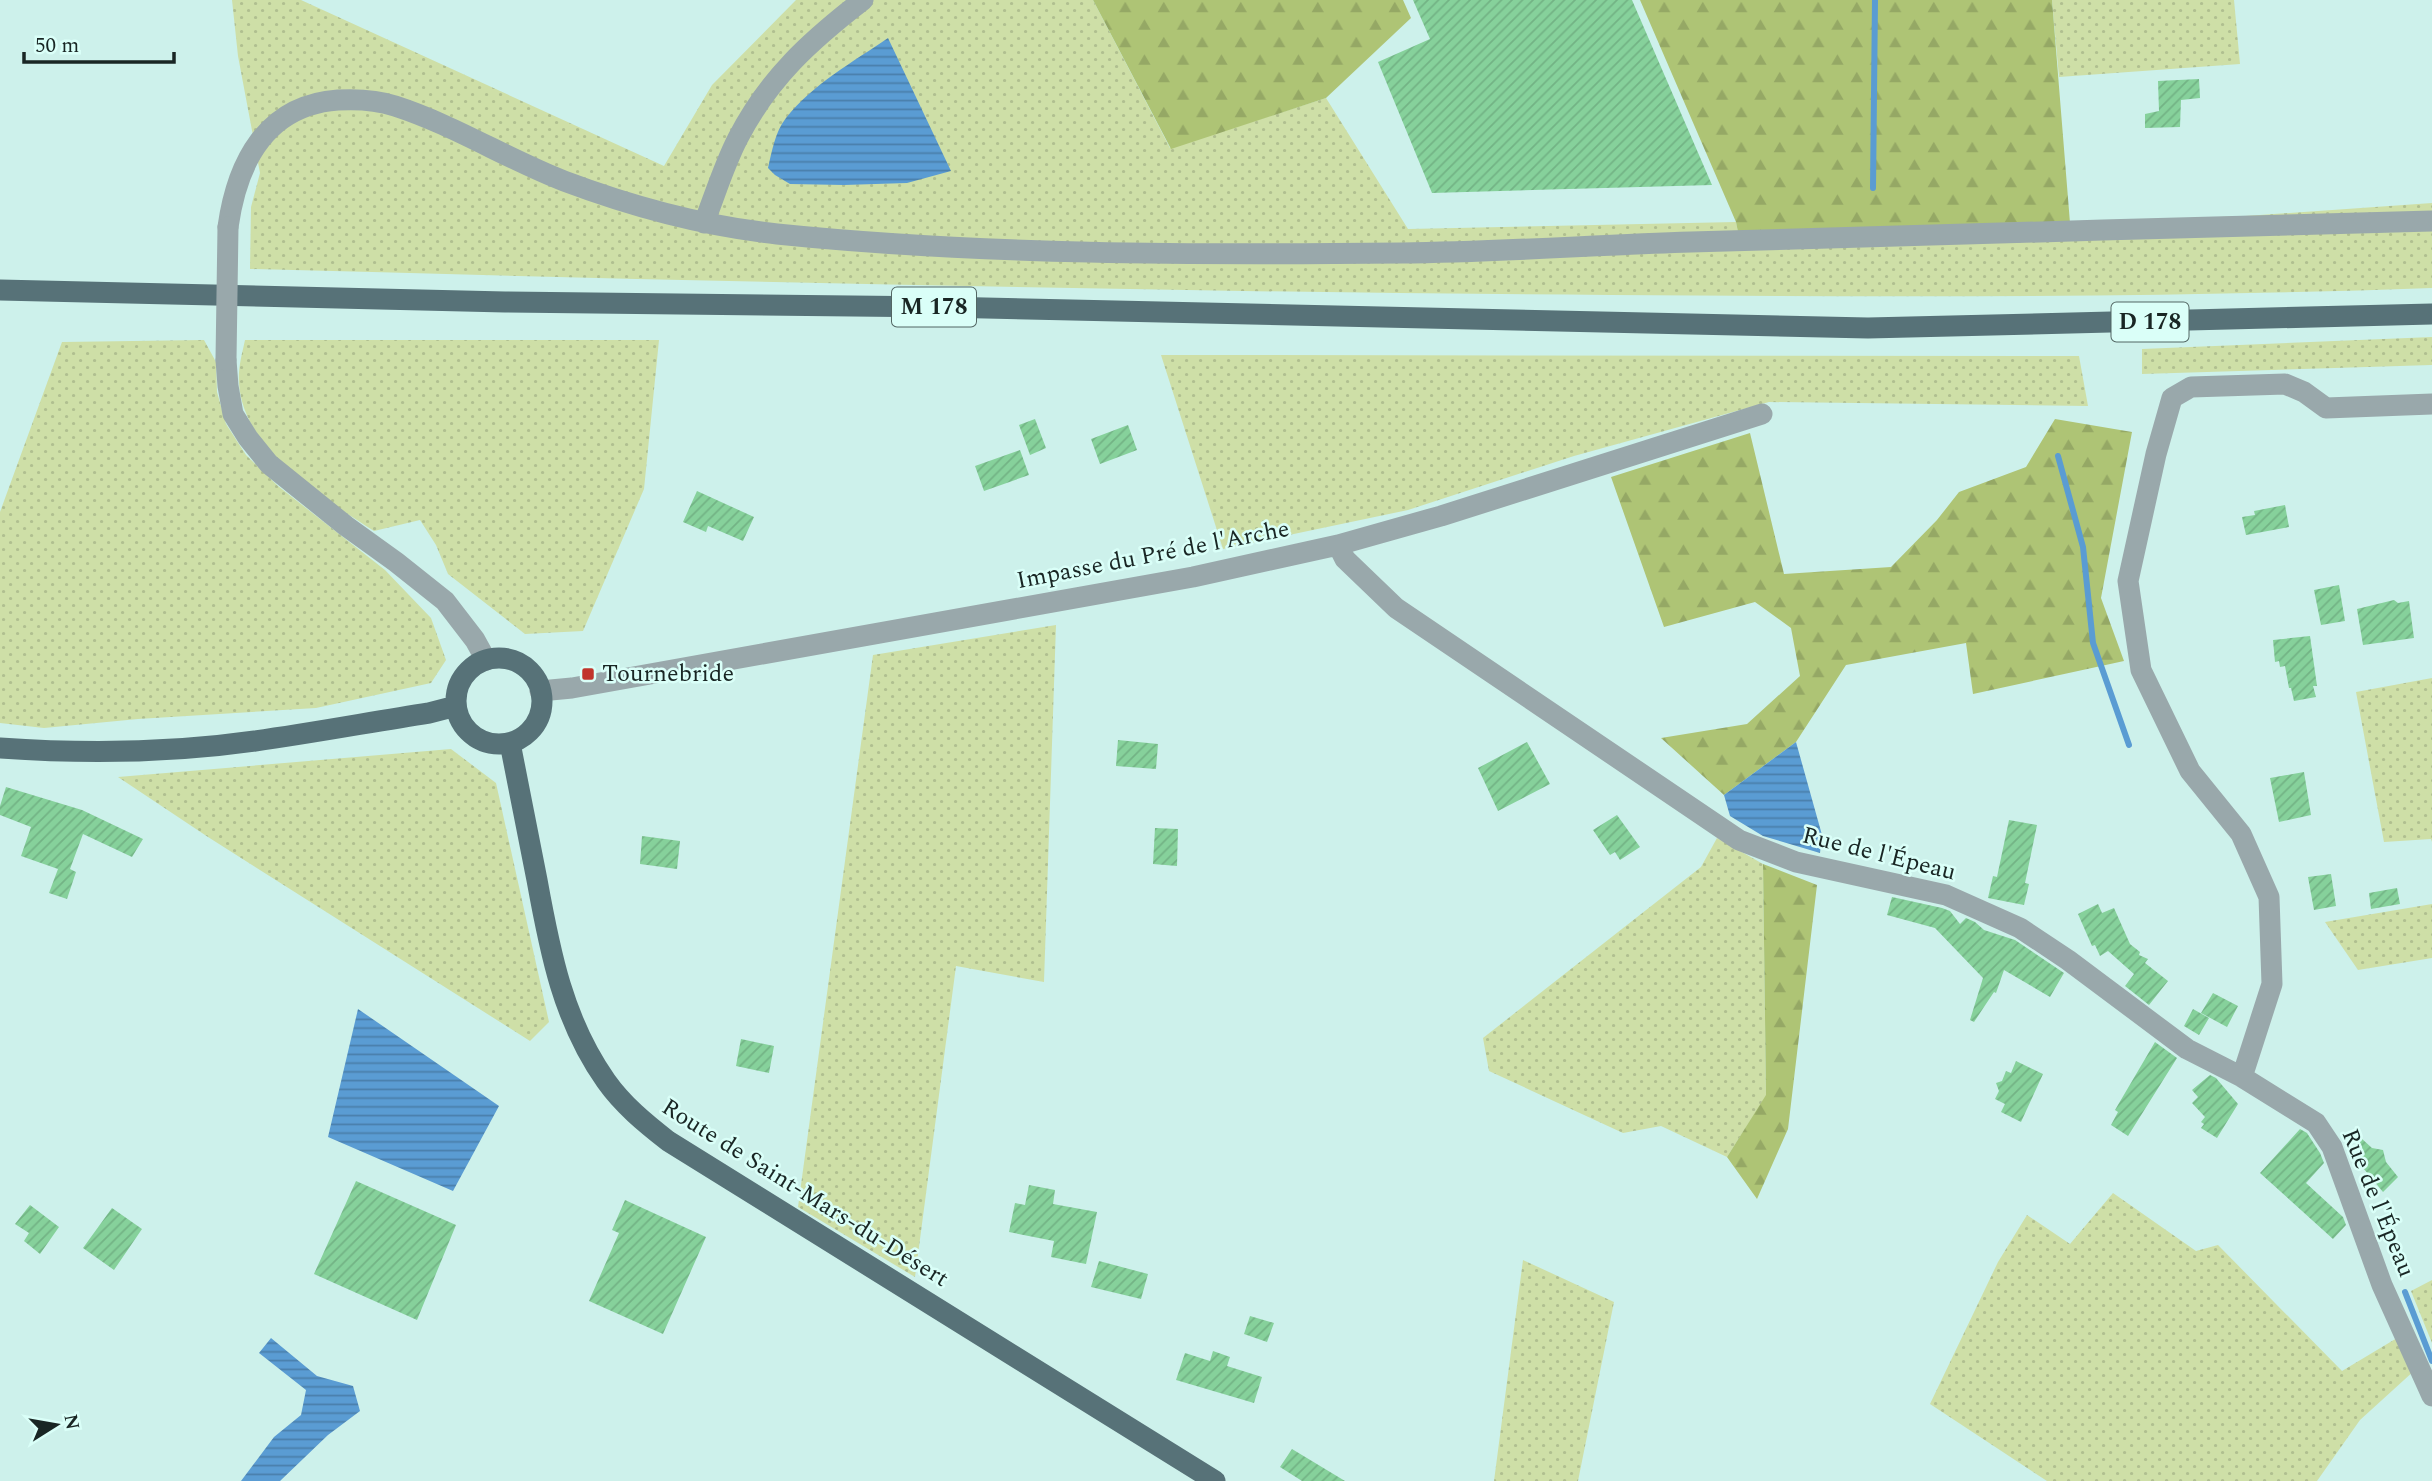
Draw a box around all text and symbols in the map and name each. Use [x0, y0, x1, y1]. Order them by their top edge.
scale bar [24, 21, 175, 65]
text: 50 m [35, 30, 79, 62]
road number: M 178 [892, 288, 976, 326]
road number: D 178 [2112, 302, 2188, 342]
street label: Impasse du Pré de l'Arche [1013, 511, 1293, 599]
place label: Tournebride [602, 656, 734, 692]
marker: Tournebride [580, 666, 596, 682]
street label: Rue de l'Épeau [1798, 818, 1960, 890]
street label: Route de Saint-Mars-du-Désert [654, 1090, 956, 1296]
street label: Rue de l'Épeau [2332, 1123, 2424, 1283]
north arrow [21, 1390, 91, 1460]
text: N [56, 1412, 87, 1432]

